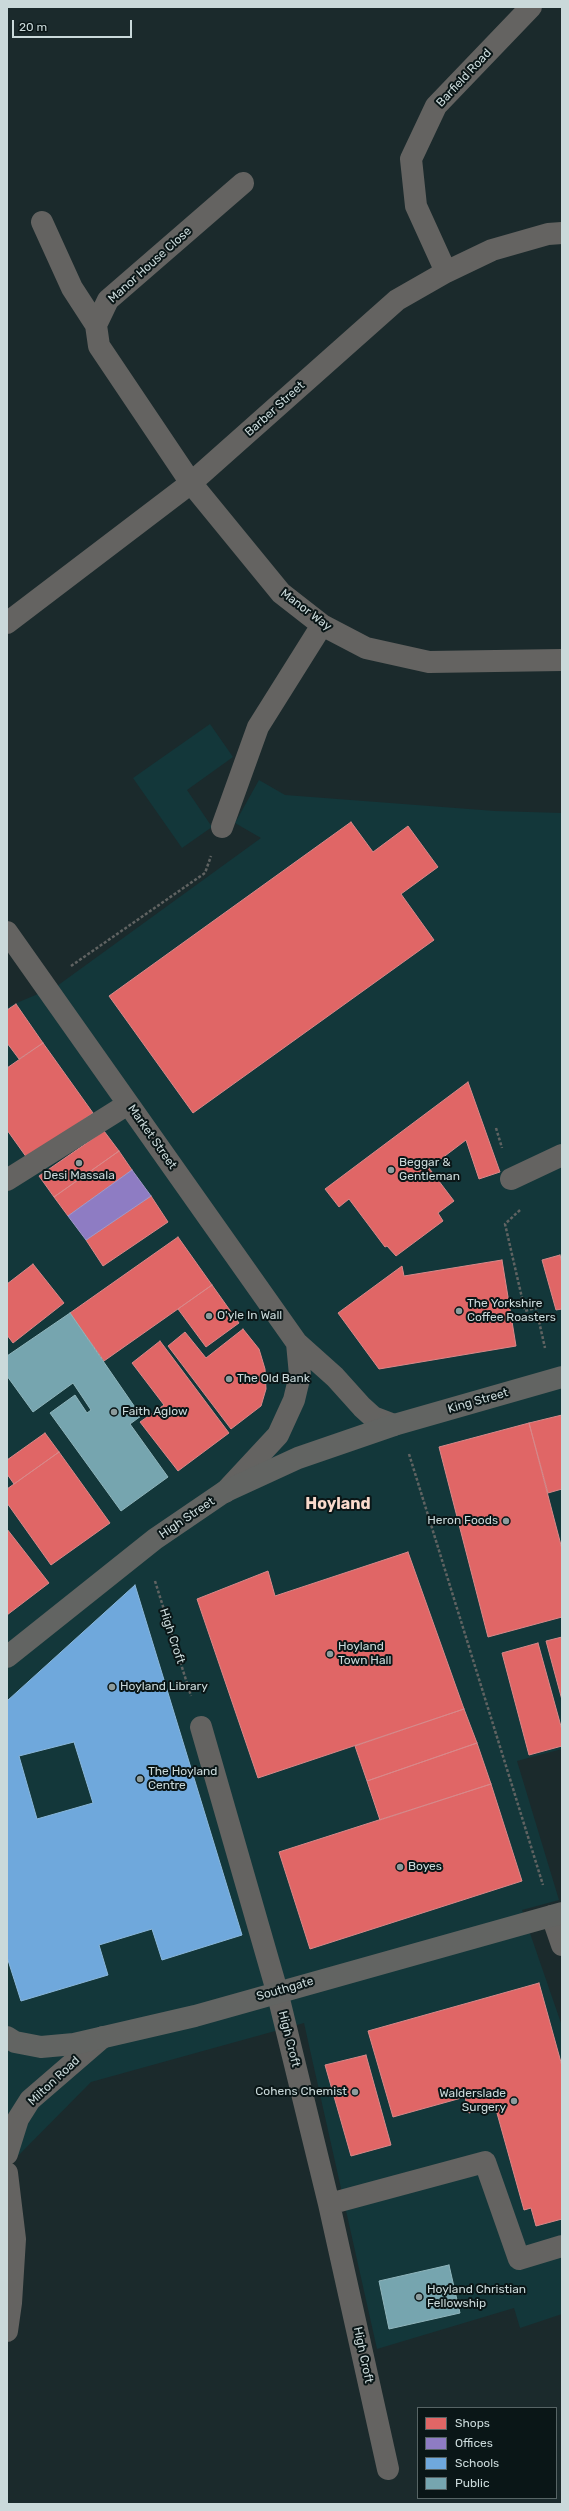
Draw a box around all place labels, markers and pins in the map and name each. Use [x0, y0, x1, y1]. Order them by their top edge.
place label: Beggar & Gentleman [399, 1156, 460, 1184]
marker: Desi Massala [74, 1158, 84, 1168]
marker: Beggar & Gentleman [386, 1165, 396, 1175]
place label: Desi Massala [43, 1169, 115, 1183]
place label: The Yorkshire Coffee Roasters [467, 1297, 556, 1325]
marker: The Yorkshire Coffee Roasters [454, 1306, 464, 1316]
place label: O'yle In Wall [217, 1309, 282, 1323]
marker: O'yle In Wall [204, 1311, 214, 1321]
place label: The Old Bank [237, 1372, 310, 1386]
marker: The Old Bank [224, 1374, 234, 1384]
place label: Faith Aglow [122, 1405, 188, 1419]
marker: Faith Aglow [109, 1407, 119, 1417]
place label: Heron Foods [427, 1514, 498, 1528]
marker: Heron Foods [501, 1516, 511, 1526]
place label: Hoyland Town Hall [338, 1640, 391, 1668]
marker: Hoyland Town Hall [325, 1649, 335, 1659]
place label: Hoyland Library [120, 1680, 208, 1694]
marker: Hoyland Library [107, 1682, 117, 1692]
place label: The Hoyland Centre [148, 1765, 217, 1793]
marker: The Hoyland Centre [135, 1774, 145, 1784]
place label: Boyes [408, 1860, 442, 1874]
marker: Boyes [395, 1862, 405, 1872]
place label: Cohens Chemist [255, 2085, 347, 2099]
marker: Cohens Chemist [350, 2087, 360, 2097]
place label: Walderslade Surgery [439, 2087, 506, 2115]
marker: Walderslade Surgery [509, 2096, 519, 2106]
place label: Hoyland Christian Fellowship [427, 2283, 526, 2311]
marker: Hoyland Christian Fellowship [414, 2292, 424, 2302]

